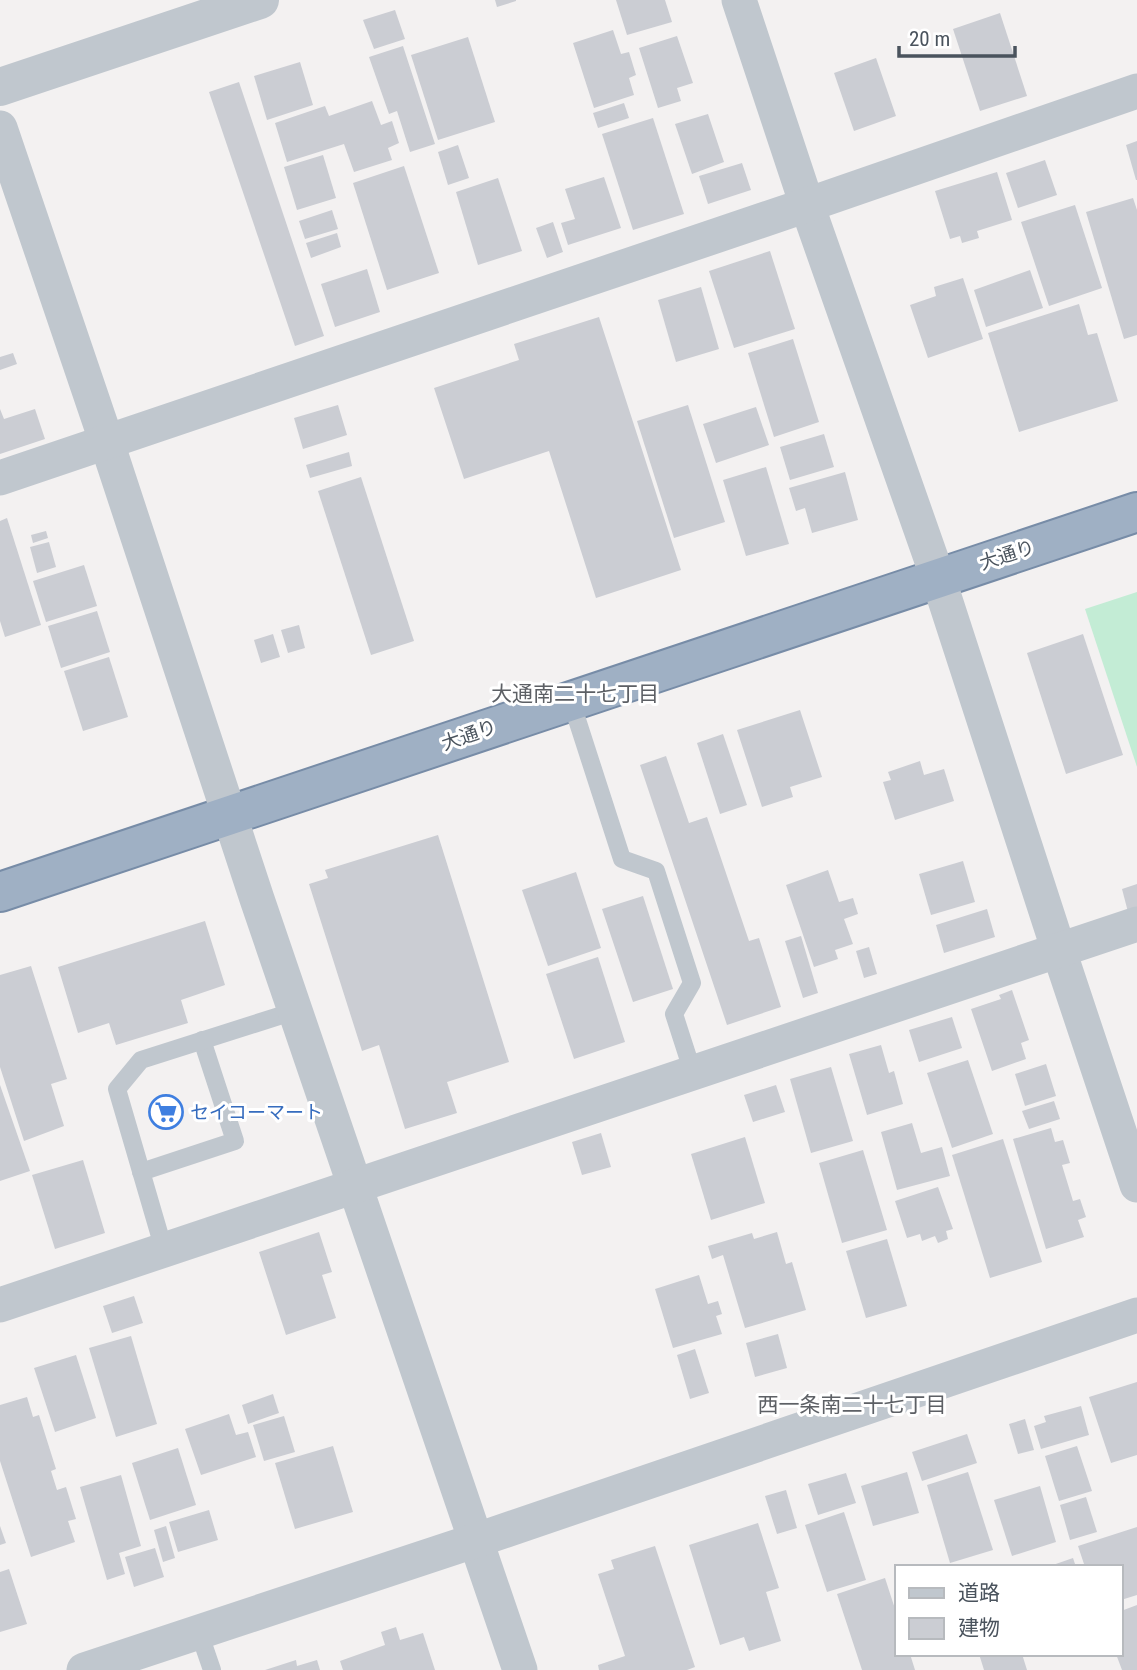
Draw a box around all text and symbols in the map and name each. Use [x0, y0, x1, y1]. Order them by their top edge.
scale bar [899, 14, 1014, 58]
text: 20 m [909, 27, 950, 51]
street label: 大通り [976, 535, 1038, 575]
district label: 大通南二十七丁目 [491, 682, 659, 706]
street label: 大通り [438, 715, 500, 755]
supermarket icon: セイコーマート [147, 1093, 185, 1131]
place label: セイコーマート [190, 1101, 323, 1124]
district label: 西一条南二十七丁目 [758, 1393, 947, 1417]
legend [895, 1565, 1123, 1656]
text: 道路 [958, 1581, 1000, 1605]
text: 建物 [958, 1616, 1000, 1640]

